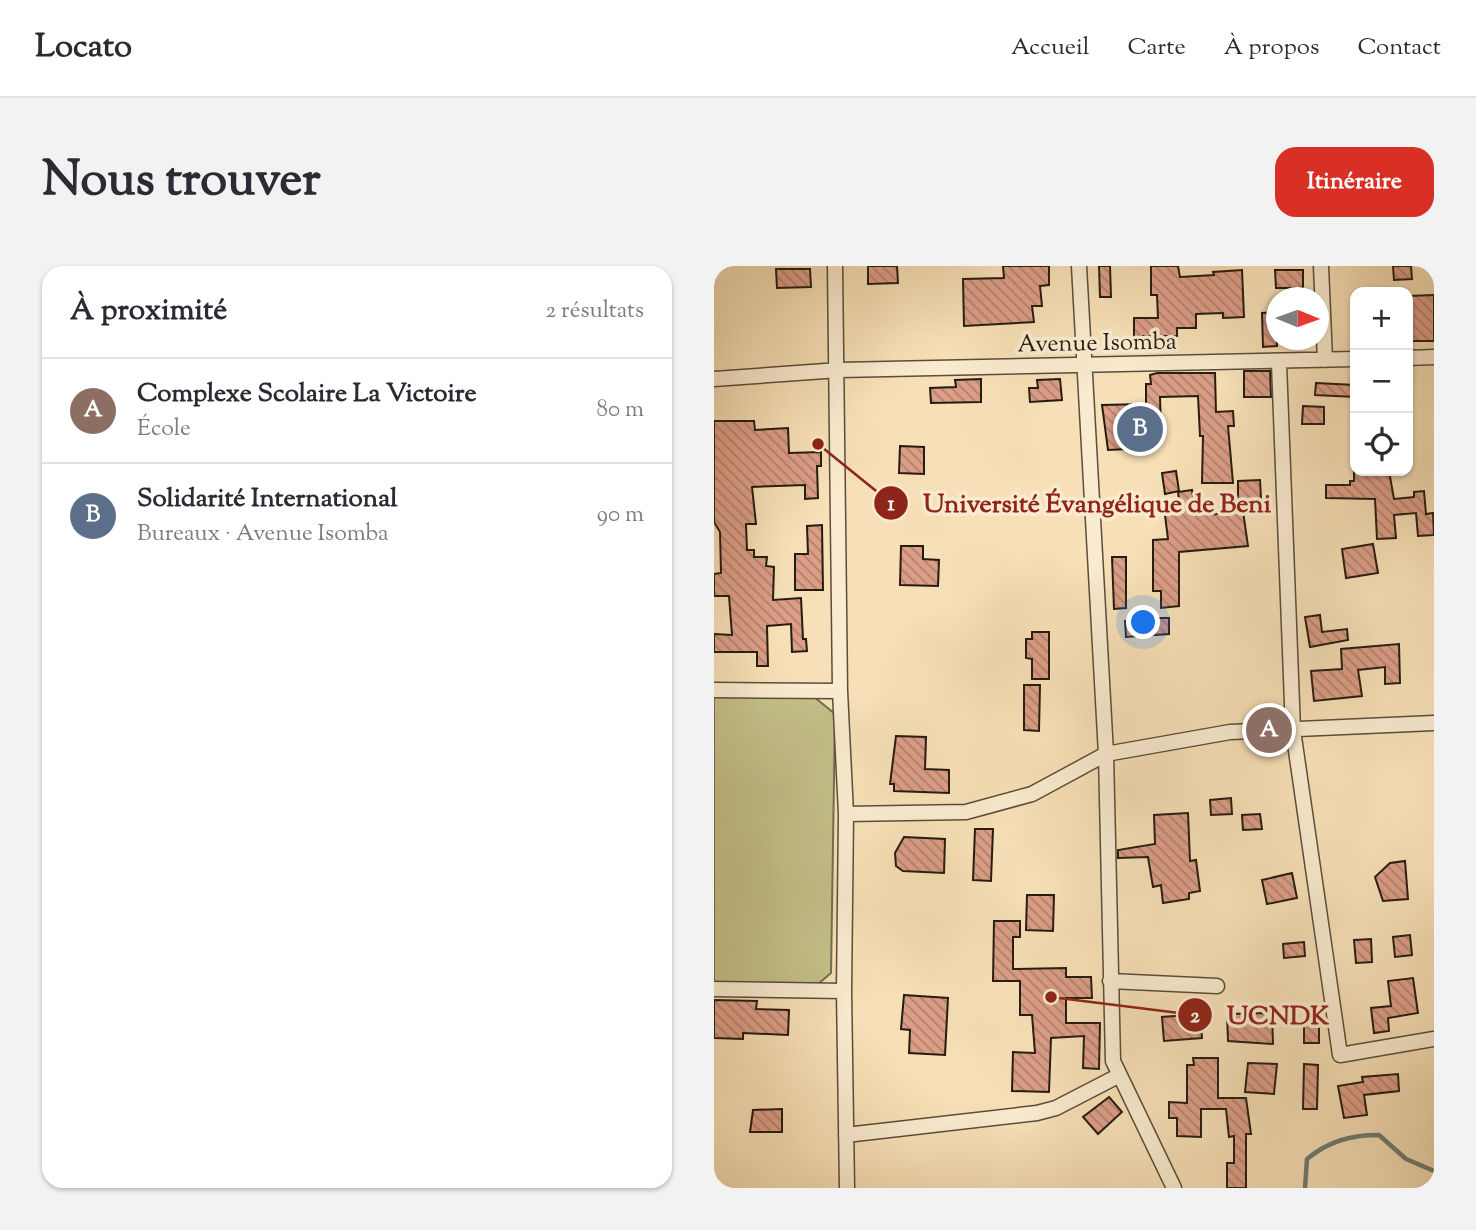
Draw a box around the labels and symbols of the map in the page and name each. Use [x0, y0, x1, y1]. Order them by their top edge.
north arrow [1266, 287, 1329, 350]
street label: Avenue Isomba [1017, 326, 1177, 362]
pin: B [1117, 403, 1163, 455]
callout: Université Évangélique de Beni [874, 480, 1285, 527]
text: Université Évangélique de Beni [923, 487, 1272, 524]
text: 1 [887, 490, 895, 520]
your location [1126, 605, 1160, 639]
pin: A [1246, 704, 1292, 756]
callout: UCNDK [1178, 991, 1343, 1038]
text: UCNDK [1227, 999, 1329, 1036]
text: 2 [1190, 1002, 1200, 1032]

